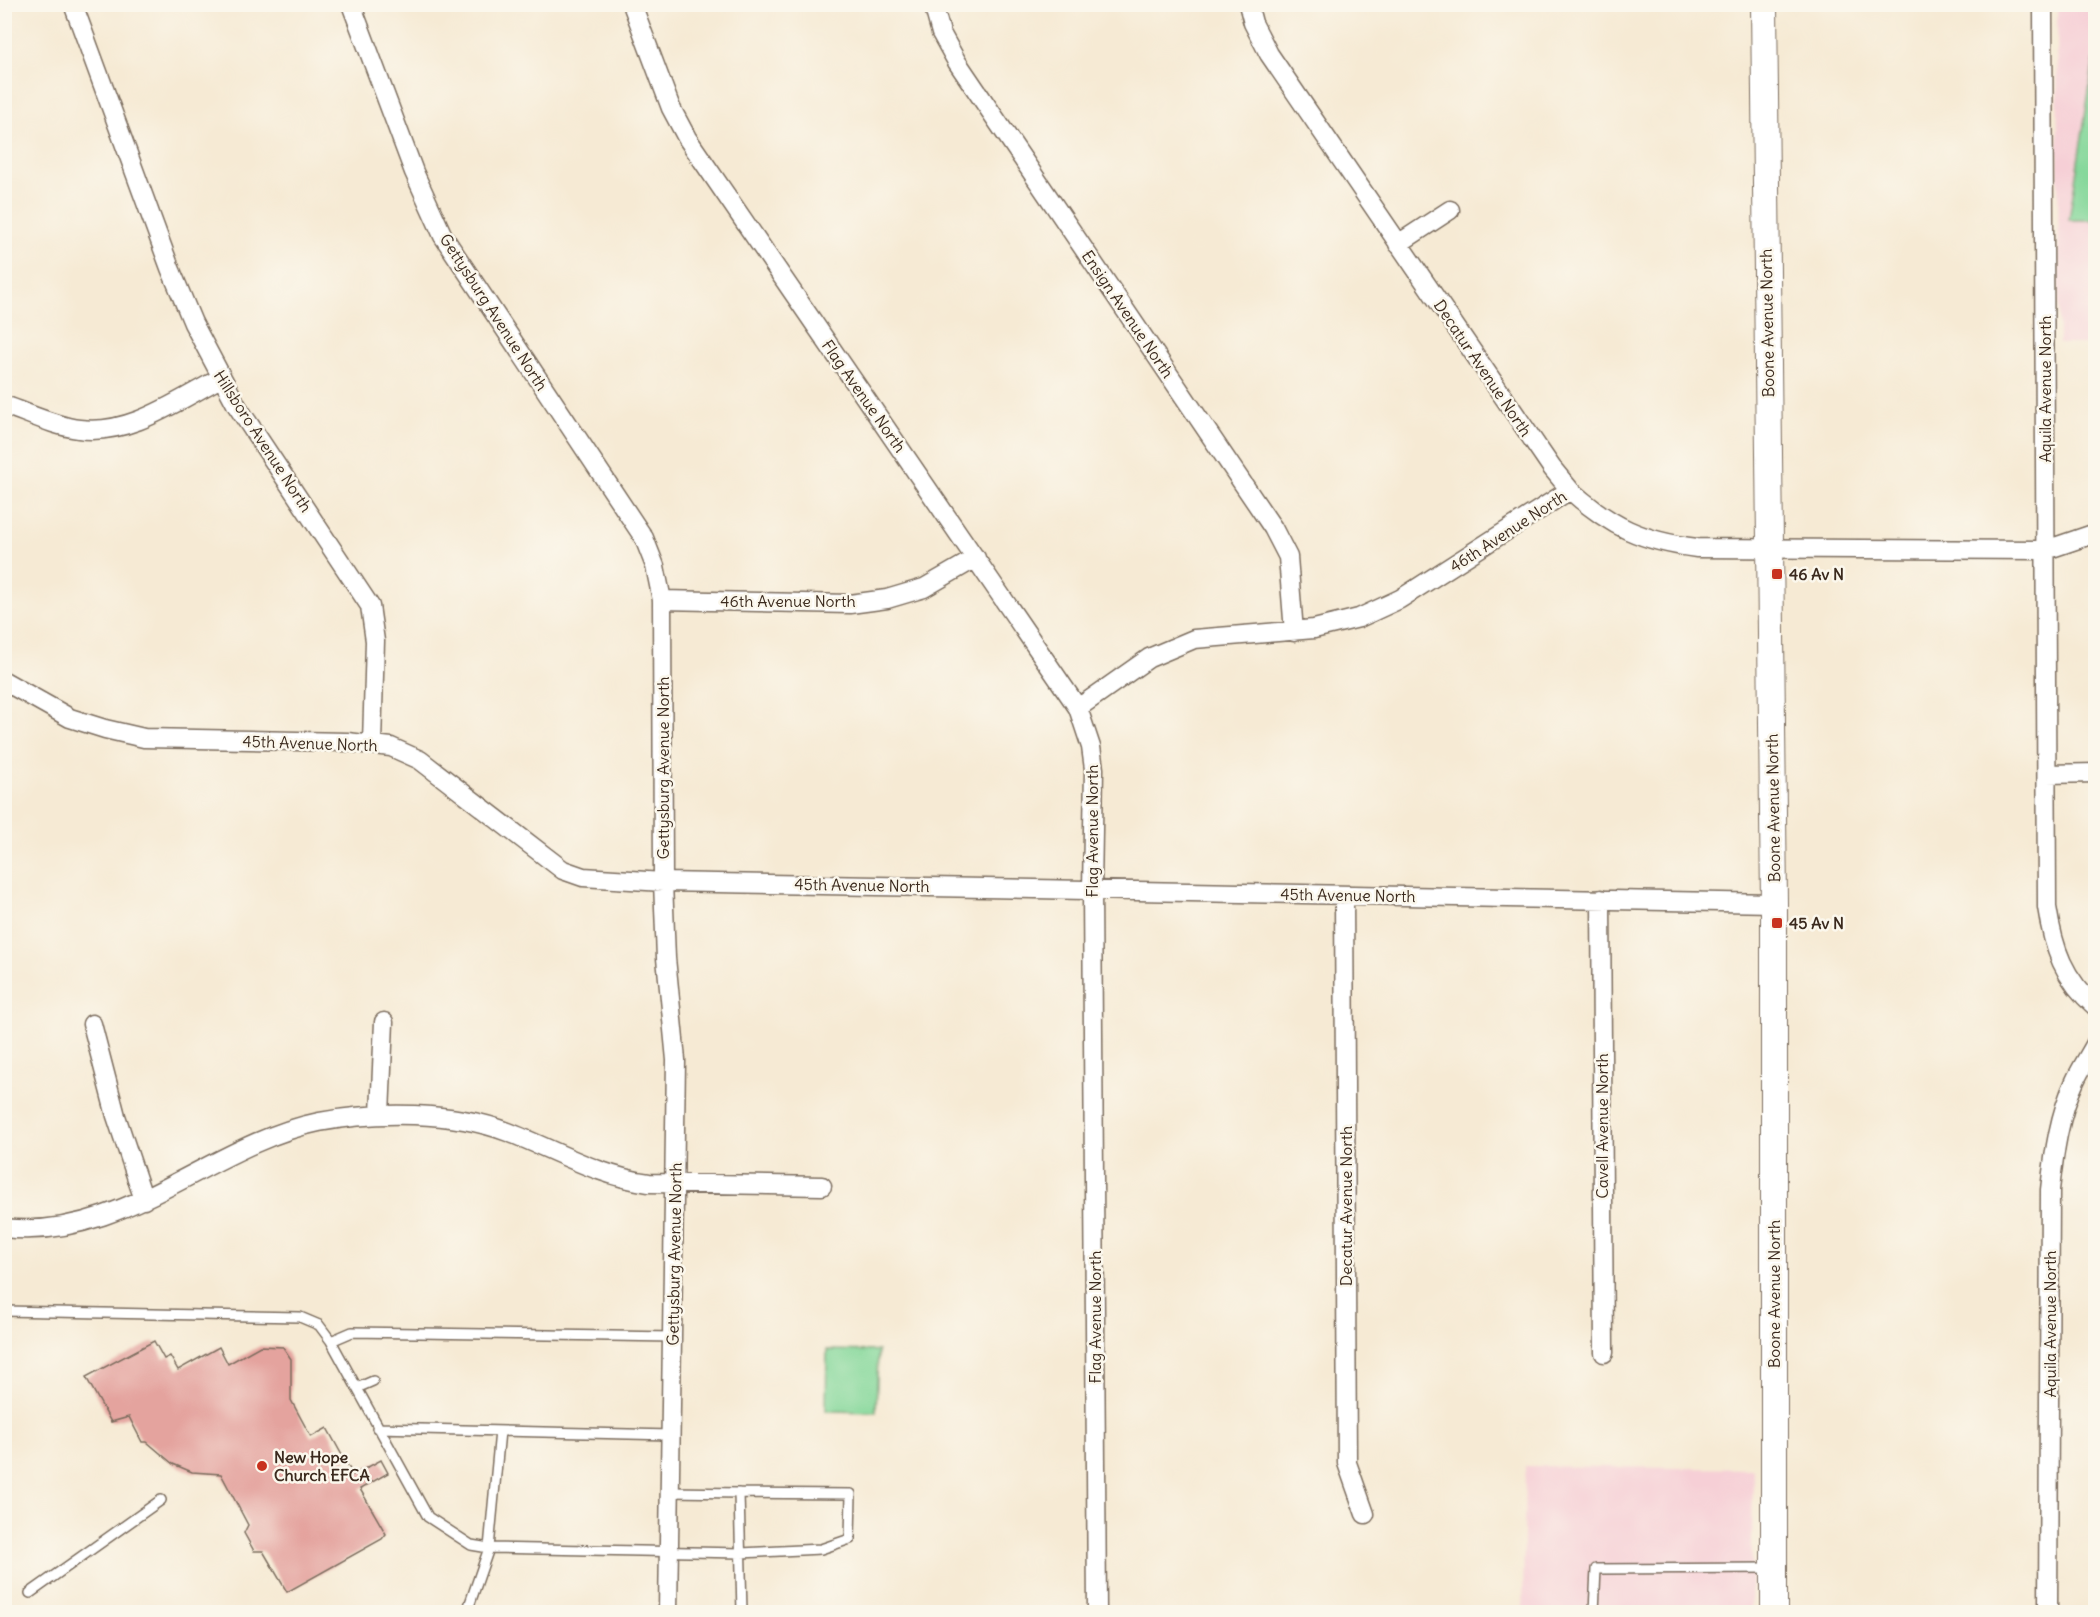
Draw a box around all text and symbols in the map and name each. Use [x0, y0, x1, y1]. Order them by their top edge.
street label: Gettysburg Avenue North [436, 230, 552, 394]
street label: Ensign Avenue North [1078, 246, 1178, 382]
street label: Boone Avenue North [1756, 249, 1778, 397]
street label: Decatur Avenue North [1430, 296, 1536, 440]
street label: Aquila Avenue North [2035, 315, 2055, 463]
street label: Flag Avenue North [818, 336, 910, 456]
street label: Hillsboro Avenue North [210, 366, 316, 516]
street label: 46th Avenue North [1446, 486, 1570, 576]
place label: 46 Av N [1789, 564, 1844, 584]
marker: 46 Av N [1770, 567, 1784, 581]
street label: 46th Avenue North [720, 591, 856, 611]
street label: Gettysburg Avenue North [653, 676, 673, 860]
street label: 45th Avenue North [242, 731, 378, 755]
street label: Boone Avenue North [1762, 734, 1784, 882]
street label: Flag Avenue North [1082, 765, 1102, 897]
street label: 45th Avenue North [794, 874, 930, 896]
street label: 45th Avenue North [1280, 884, 1416, 906]
place label: 45 Av N [1789, 913, 1844, 933]
marker: 45 Av N [1770, 916, 1784, 930]
street label: Cavell Avenue North [1592, 1053, 1612, 1199]
street label: Decatur Avenue North [1336, 1126, 1356, 1286]
street label: Gettysburg Avenue North [662, 1162, 686, 1346]
street label: Boone Avenue North [1764, 1220, 1784, 1368]
street label: Aquila Avenue North [2040, 1250, 2060, 1398]
street label: Flag Avenue North [1085, 1251, 1105, 1383]
place label: New Hope Church EFCA [274, 1447, 370, 1485]
marker: New Hope Church EFCA [255, 1459, 269, 1473]

